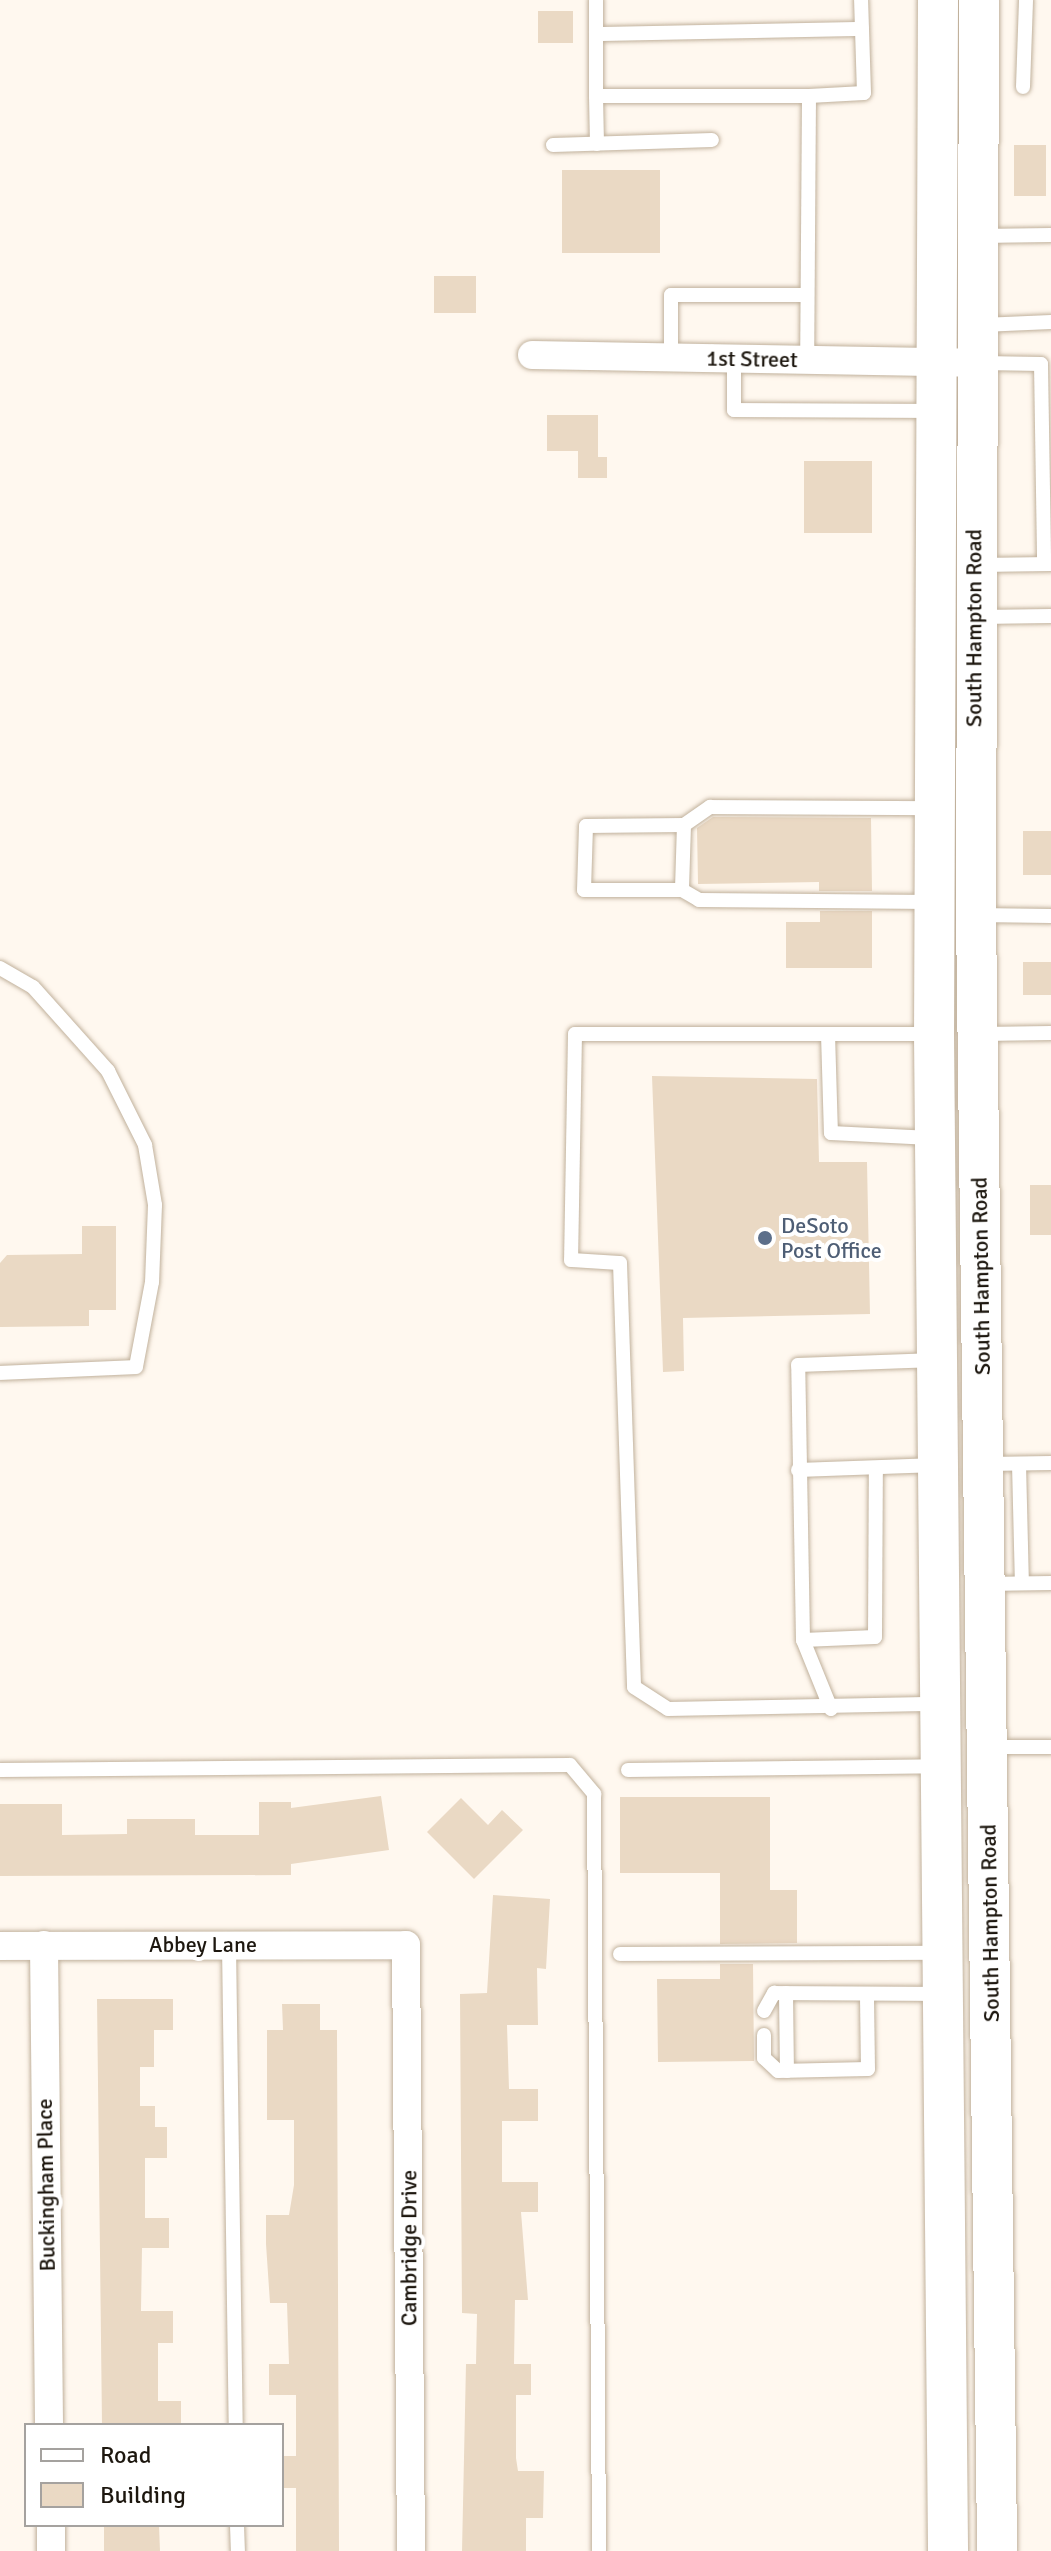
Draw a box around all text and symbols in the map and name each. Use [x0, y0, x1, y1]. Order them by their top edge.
street label: 1st Street [706, 345, 798, 373]
street label: South Hampton Road [961, 529, 987, 727]
street label: South Hampton Road [966, 1177, 996, 1375]
place label: DeSoto Post Office [781, 1212, 882, 1264]
marker: DeSoto Post Office [756, 1229, 774, 1247]
street label: South Hampton Road [975, 1824, 1005, 2022]
street label: Abbey Lane [149, 1932, 257, 1958]
street label: Buckingham Place [31, 2098, 61, 2272]
street label: Cambridge Drive [396, 2170, 422, 2326]
legend [24, 2423, 284, 2527]
text: Road [100, 2440, 151, 2470]
text: Building [100, 2480, 186, 2510]

